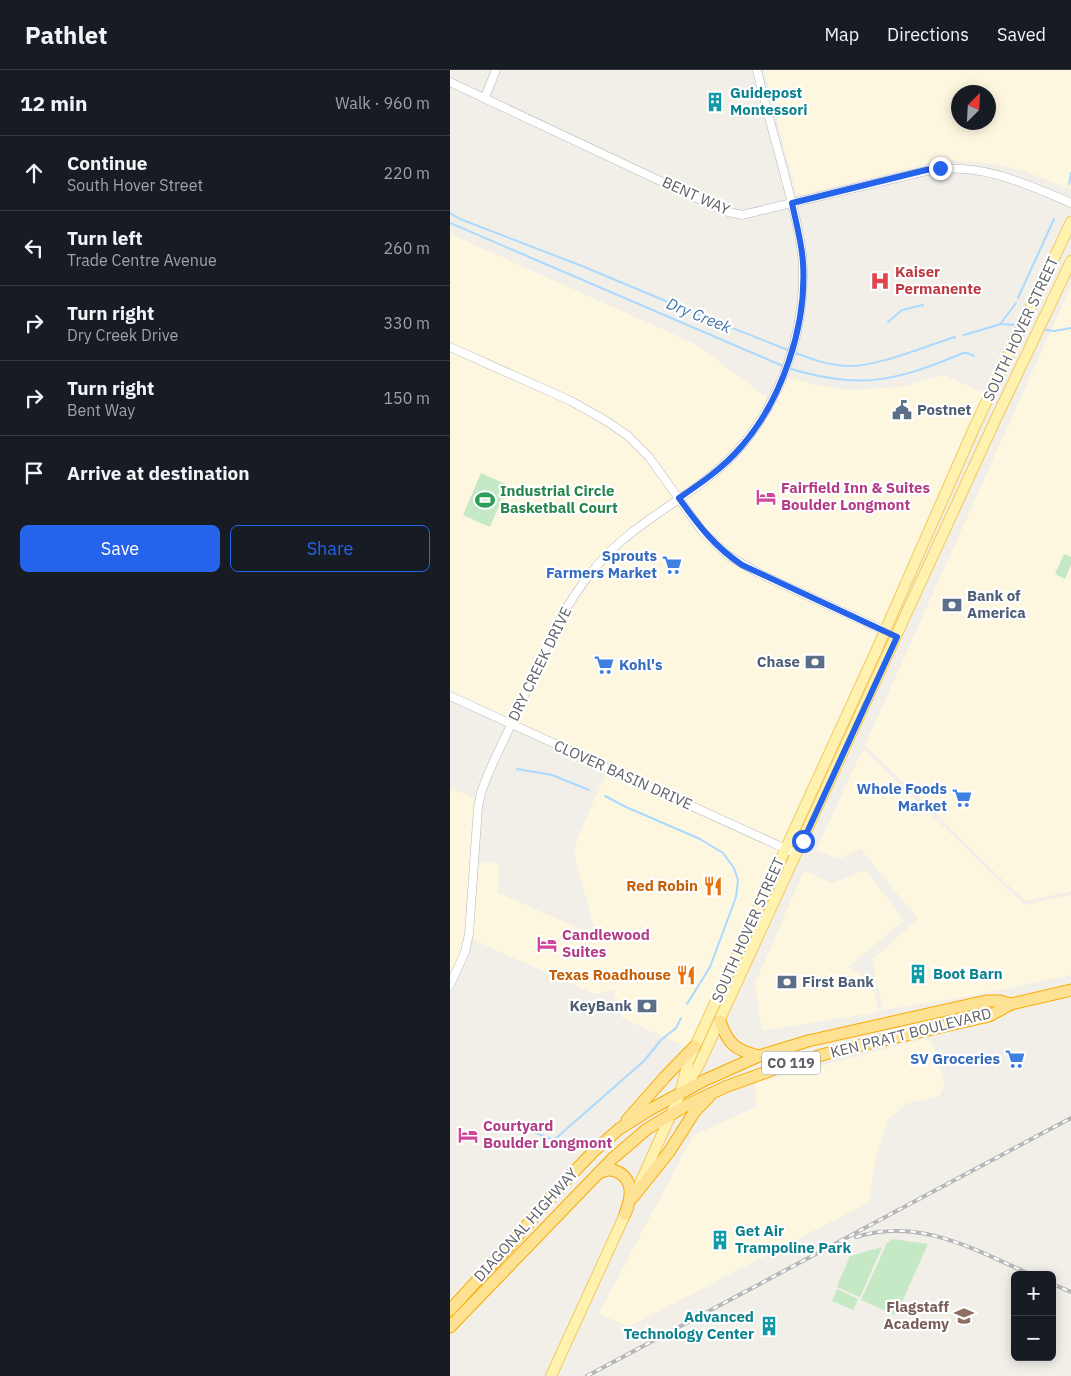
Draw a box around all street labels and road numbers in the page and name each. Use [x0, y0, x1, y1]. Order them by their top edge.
street label: BENT WAY [659, 172, 733, 219]
street label: SOUTH HOVER STREET [979, 253, 1063, 404]
street label: DRY CREEK DRIVE [504, 604, 575, 724]
street label: CLOVER BASIN DRIVE [551, 735, 695, 814]
street label: SOUTH HOVER STREET [707, 854, 788, 1005]
street label: KEN PRATT BOULEVARD [828, 1003, 993, 1062]
road number: CO 119 [762, 1051, 820, 1074]
street label: DIAGONAL HIGHWAY [470, 1164, 582, 1285]

